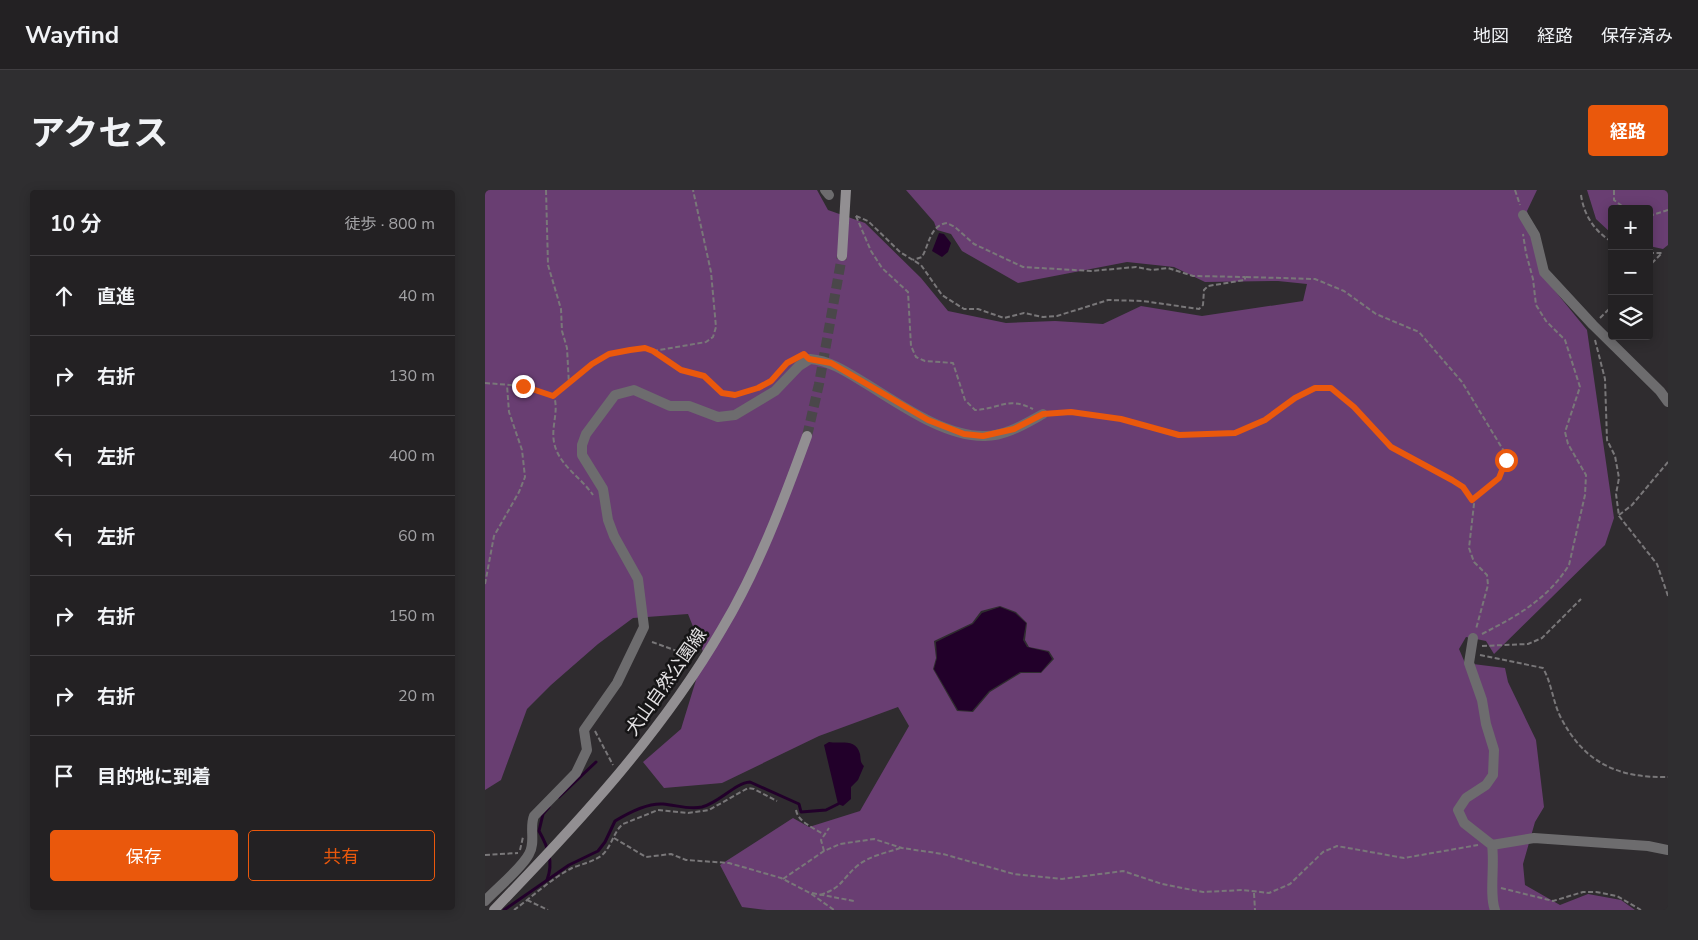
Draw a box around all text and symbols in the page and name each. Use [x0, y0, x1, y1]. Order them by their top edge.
text: Wayfind [25, 19, 119, 51]
text: 地図 [1473, 24, 1509, 48]
text: 経路 [1537, 24, 1573, 48]
text: 保存済み [1601, 24, 1673, 48]
button: 経路 [1588, 105, 1668, 156]
text: アクセス [30, 110, 168, 157]
map controls [1608, 205, 1653, 340]
button: + [1608, 205, 1653, 250]
text: 10 分 [50, 210, 102, 238]
text: 徒歩 · 800 m [345, 213, 435, 235]
button: − [1608, 250, 1653, 295]
icon: ahead [50, 282, 78, 310]
text: 直進 [97, 284, 135, 310]
text: 40 m [398, 285, 435, 307]
button: layers [1608, 295, 1653, 340]
icon: right [50, 362, 78, 390]
text: 右折 [97, 364, 135, 390]
text: 130 m [388, 365, 435, 387]
route end [512, 375, 535, 398]
icon: left [50, 442, 78, 470]
text: 左折 [97, 444, 135, 470]
text: 400 m [388, 445, 435, 467]
route start [1495, 449, 1518, 472]
icon: left [50, 522, 78, 550]
text: 左折 [97, 524, 135, 550]
text: 60 m [398, 525, 435, 547]
icon: right [50, 602, 78, 630]
text: 右折 [97, 604, 135, 630]
text: 150 m [388, 605, 435, 627]
street label: 犬山自然公園線 [620, 624, 712, 740]
icon: right [50, 682, 78, 710]
text: 右折 [97, 684, 135, 710]
text: 20 m [398, 685, 435, 707]
icon: arrive [50, 762, 78, 790]
text: 目的地に到着 [97, 764, 211, 790]
button: 保存 [50, 830, 238, 881]
button: 共有 [248, 830, 435, 881]

